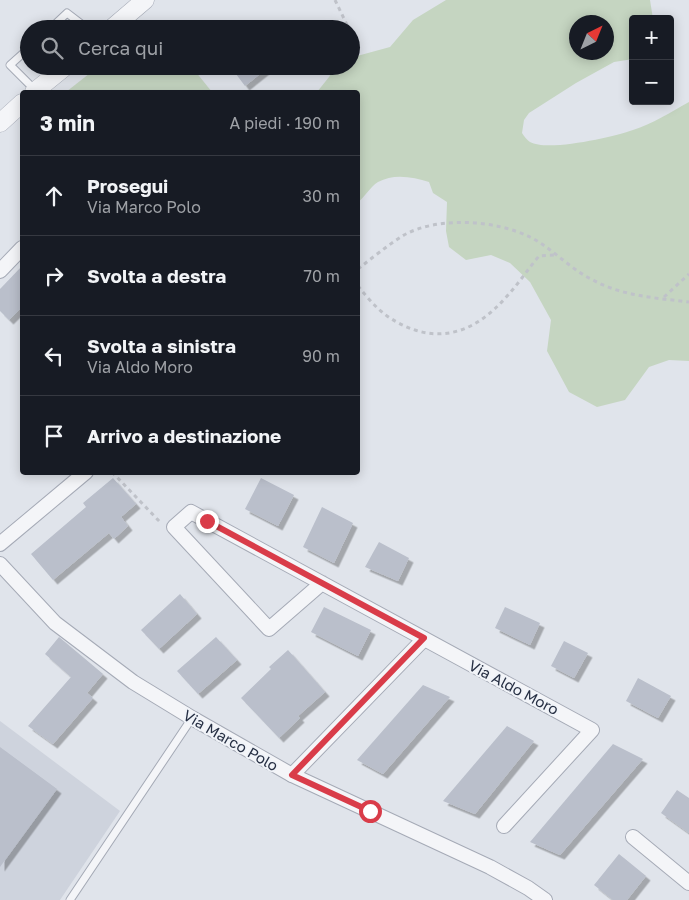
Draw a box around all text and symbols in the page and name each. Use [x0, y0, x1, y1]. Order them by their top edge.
north arrow [569, 15, 614, 60]
map controls [629, 15, 674, 105]
button: + [629, 15, 674, 60]
search box [20, 20, 360, 75]
icon: search [38, 34, 66, 62]
text: Cerca qui [78, 36, 163, 59]
button: − [629, 60, 674, 105]
text: 3 min [40, 110, 95, 136]
text: A piedi · 190 m [229, 113, 340, 133]
text: Prosegui [87, 174, 168, 197]
icon: ahead [40, 182, 68, 210]
text: 30 m [303, 186, 340, 206]
text: Via Marco Polo [87, 197, 201, 217]
icon: right [40, 262, 68, 290]
text: Svolta a destra [87, 264, 226, 287]
text: 70 m [303, 266, 340, 286]
text: Svolta a sinistra [87, 334, 236, 357]
icon: left [40, 342, 68, 370]
text: 90 m [302, 346, 340, 366]
text: Via Aldo Moro [87, 357, 193, 377]
icon: arrive [40, 422, 68, 450]
text: Arrivo a destinazione [87, 424, 281, 447]
route end [196, 510, 219, 533]
street label: Via Aldo Moro [466, 656, 562, 718]
street label: Via Marco Polo [180, 706, 282, 774]
route start [359, 800, 382, 823]

